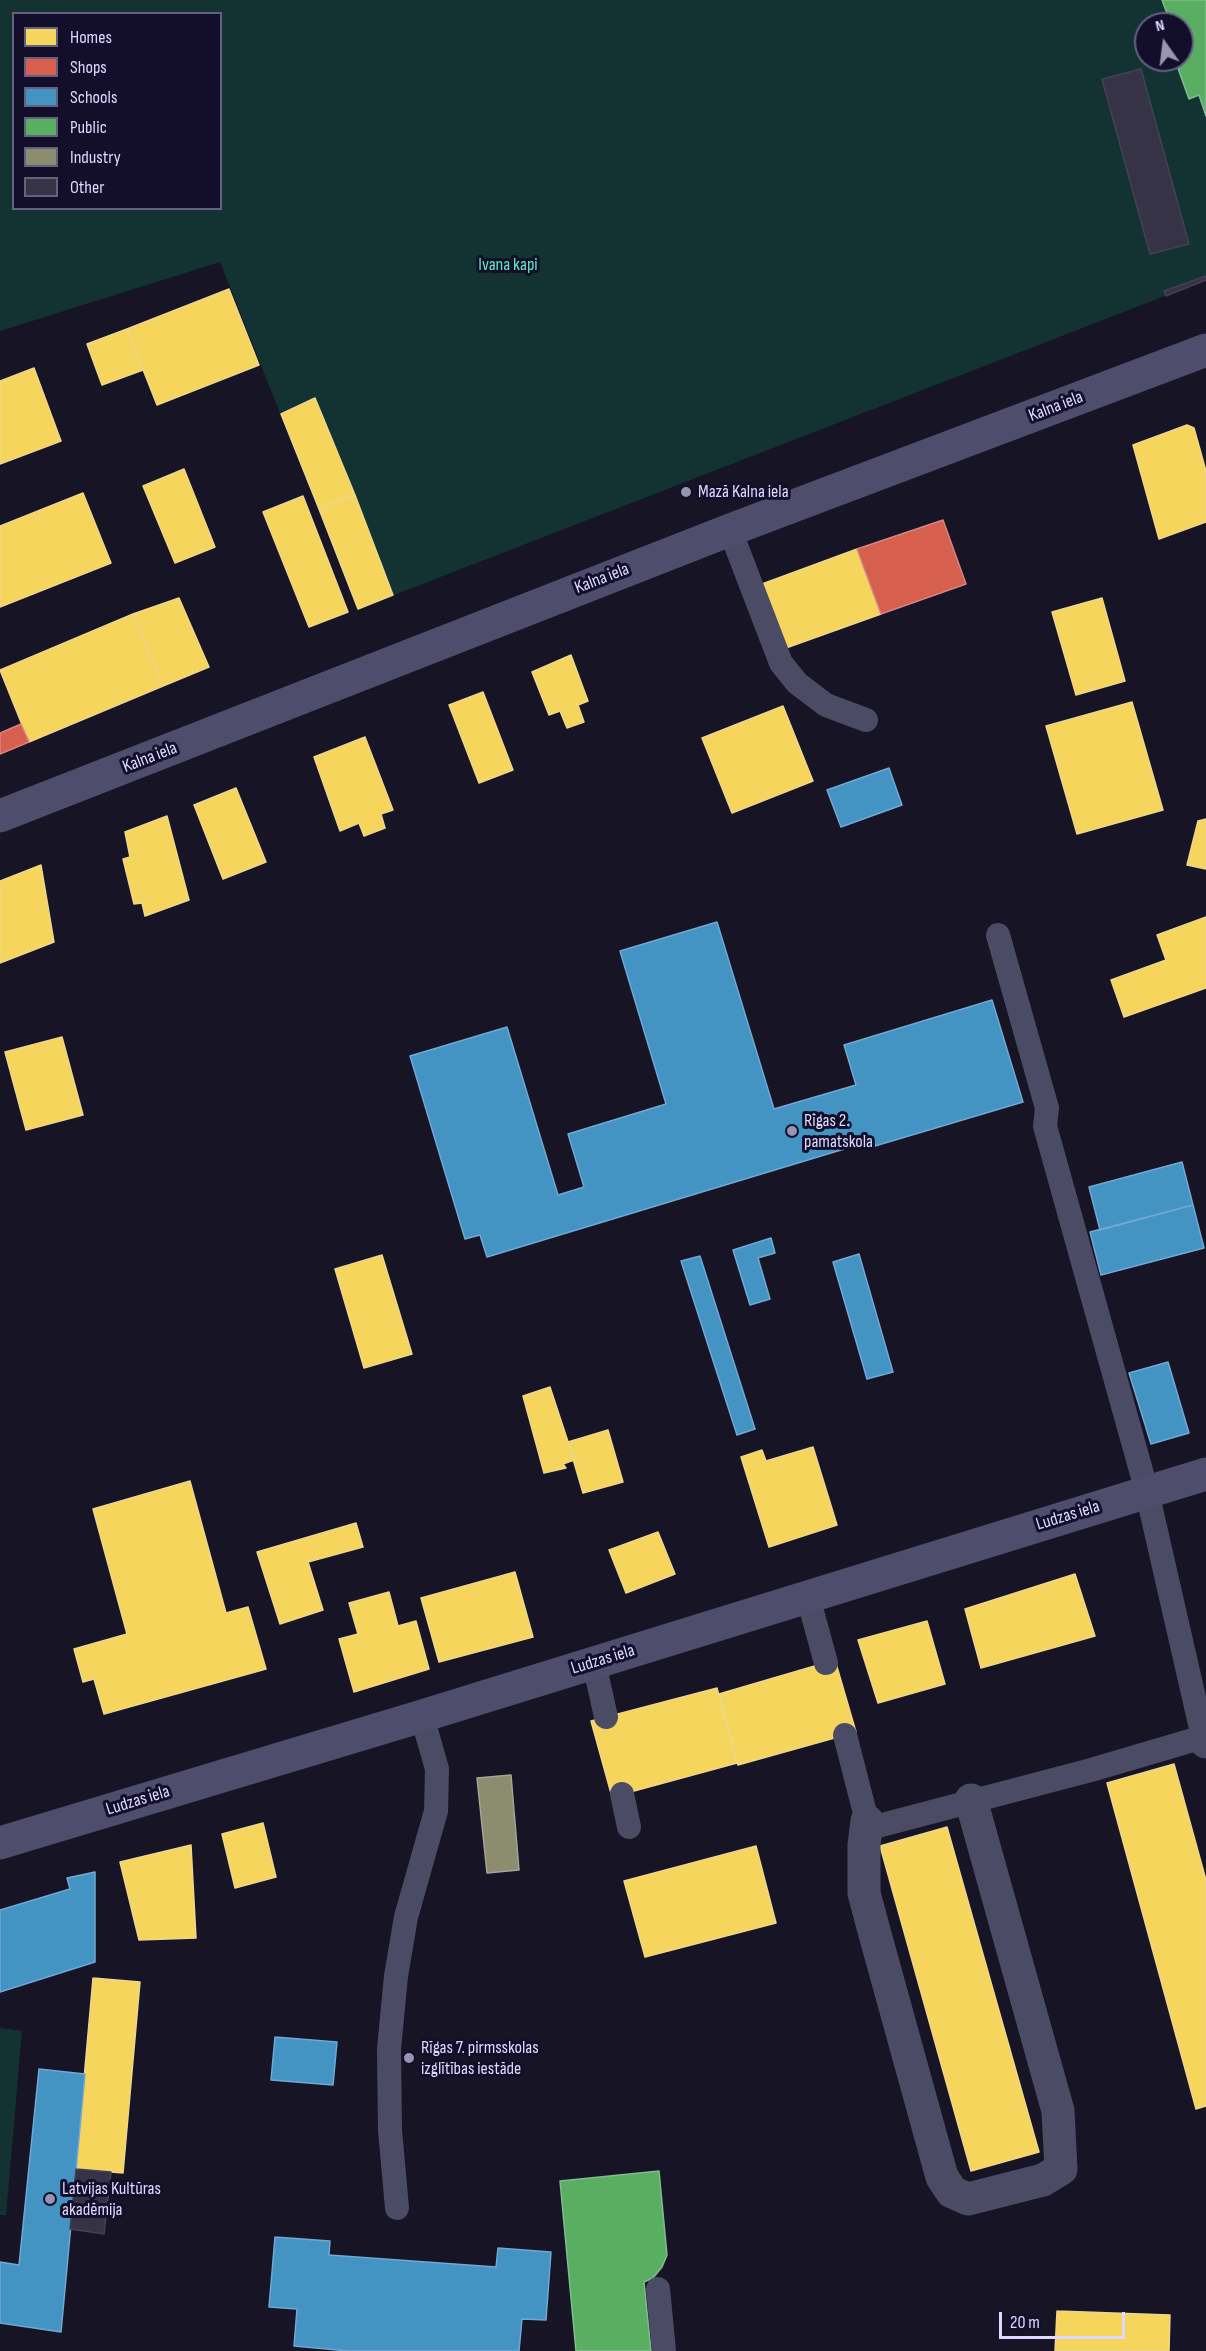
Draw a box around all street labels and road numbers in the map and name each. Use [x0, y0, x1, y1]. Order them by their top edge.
street label: Kalna iela [1026, 387, 1086, 427]
street label: Kalna iela [572, 559, 632, 599]
street label: Kalna iela [120, 738, 180, 778]
street label: Ludzas iela [1034, 1496, 1102, 1536]
street label: Ludzas iela [569, 1640, 637, 1680]
street label: Ludzas iela [104, 1781, 172, 1821]

